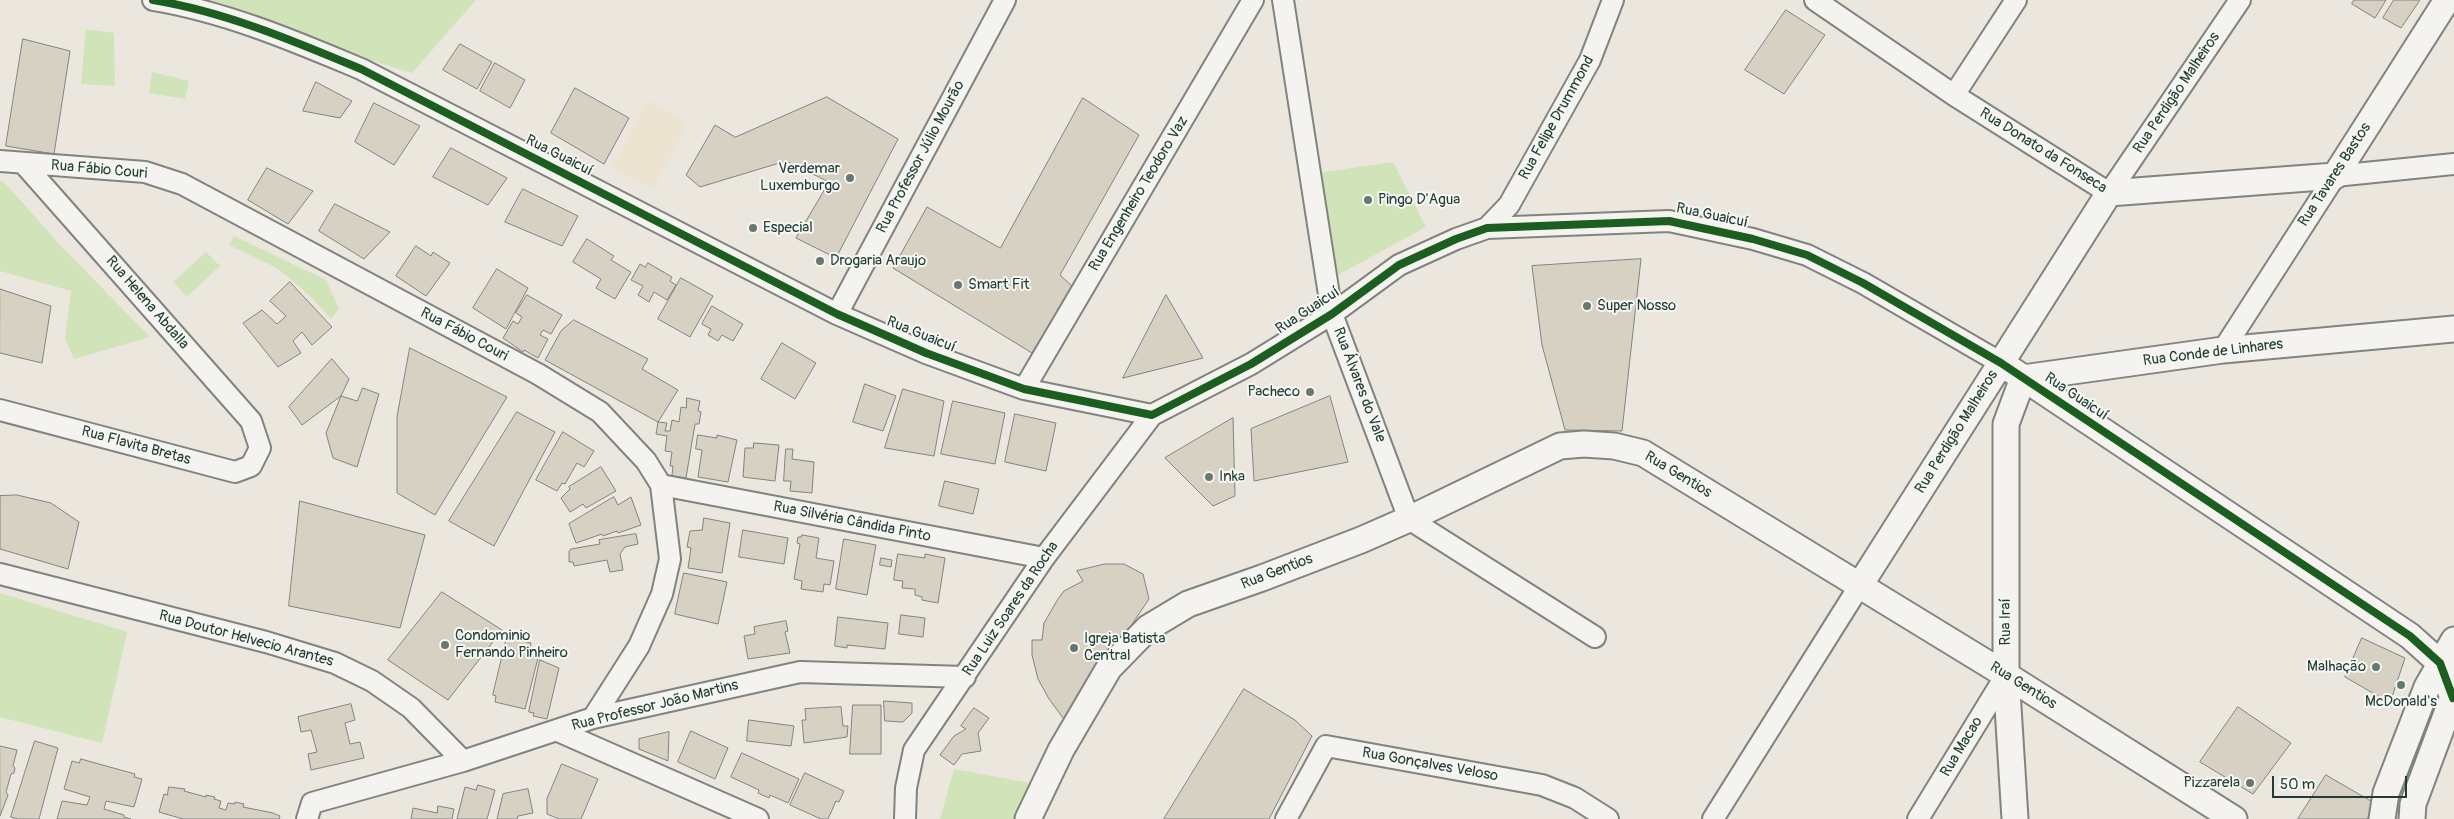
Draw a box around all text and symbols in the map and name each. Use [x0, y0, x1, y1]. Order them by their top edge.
street label: Rua Perdigão Malheiros [2130, 29, 2224, 157]
street label: Rua Felipe Drummond [1516, 53, 1598, 183]
street label: Rua Professor Júlio Mourão [873, 78, 969, 236]
street label: Rua Donato da Fonseca [1976, 104, 2110, 198]
street label: Rua Engenheiro Teodoro Vaz [1086, 113, 1192, 275]
street label: Rua Tavares Bastos [2295, 120, 2375, 230]
street label: Rua Guaicuí [522, 131, 596, 181]
street label: Rua Fábio Couri [50, 157, 148, 183]
place label: Verdemar Luxemburgo [760, 160, 840, 195]
marker: Verdemar Luxemburgo [844, 172, 856, 184]
place label: Pingo D'Agua [1378, 191, 1460, 209]
marker: Pingo D'Agua [1362, 194, 1374, 206]
street label: Rua Guaicuí [1674, 200, 1750, 232]
place label: Especial [763, 219, 813, 237]
marker: Especial [747, 222, 759, 234]
place label: Drogaria Araujo [830, 252, 926, 270]
street label: Rua Helena Abdalla [102, 253, 192, 353]
marker: Drogaria Araujo [814, 255, 826, 267]
place label: Smart Fit [968, 276, 1029, 294]
marker: Smart Fit [952, 279, 964, 291]
street label: Rua Guaicuí [1273, 284, 1343, 338]
place label: Super Nosso [1597, 297, 1676, 315]
marker: Super Nosso [1581, 300, 1593, 312]
street label: Rua Fábio Couri [417, 304, 511, 366]
street label: Rua Guaicuí [884, 313, 958, 357]
street label: Rua Álvares do Vale [1329, 325, 1389, 445]
street label: Rua Conde de Linhares [2142, 335, 2284, 371]
street label: Rua Perdigão Malheiros [1912, 367, 2002, 497]
street label: Rua Guaicuí [2041, 369, 2111, 425]
place label: Pacheco [1248, 383, 1300, 401]
marker: Pacheco [1304, 386, 1316, 398]
street label: Rua Flavita Bretas [79, 423, 193, 469]
street label: Rua Gentios [1641, 448, 1715, 502]
place label: Inka [1219, 468, 1245, 486]
marker: Inka [1203, 471, 1215, 483]
street label: Rua Silvéria Cândida Pinto [772, 498, 932, 546]
street label: Rua Luiz Soares da Rocha [959, 538, 1063, 680]
street label: Rua Gentios [1239, 550, 1315, 594]
street label: Rua Iraí [1997, 598, 2015, 646]
street label: Rua Doutor Helvecio Arantes [157, 607, 335, 671]
place label: Condominio Fernando Pinheiro [455, 627, 568, 662]
place label: Igreja Batista Central [1084, 630, 1165, 665]
marker: Condominio Fernando Pinheiro [439, 639, 451, 651]
marker: Igreja Batista Central [1068, 642, 1080, 654]
street label: Rua Gentios [1986, 658, 2060, 714]
place label: Malhação [2307, 658, 2366, 676]
marker: Malhação [2370, 661, 2382, 673]
street label: Rua Professor João Martins [570, 677, 740, 735]
marker: McDonald's [2395, 679, 2407, 691]
place label: McDonald's [2365, 693, 2437, 711]
street label: Rua Macao [1937, 714, 1987, 780]
street label: Rua Gonçalves Veloso [1360, 744, 1500, 786]
scale bar [2274, 766, 2409, 798]
place label: Pizzarela [2183, 774, 2240, 792]
text: 50 m [2280, 775, 2315, 794]
marker: Pizzarela [2244, 777, 2256, 789]

